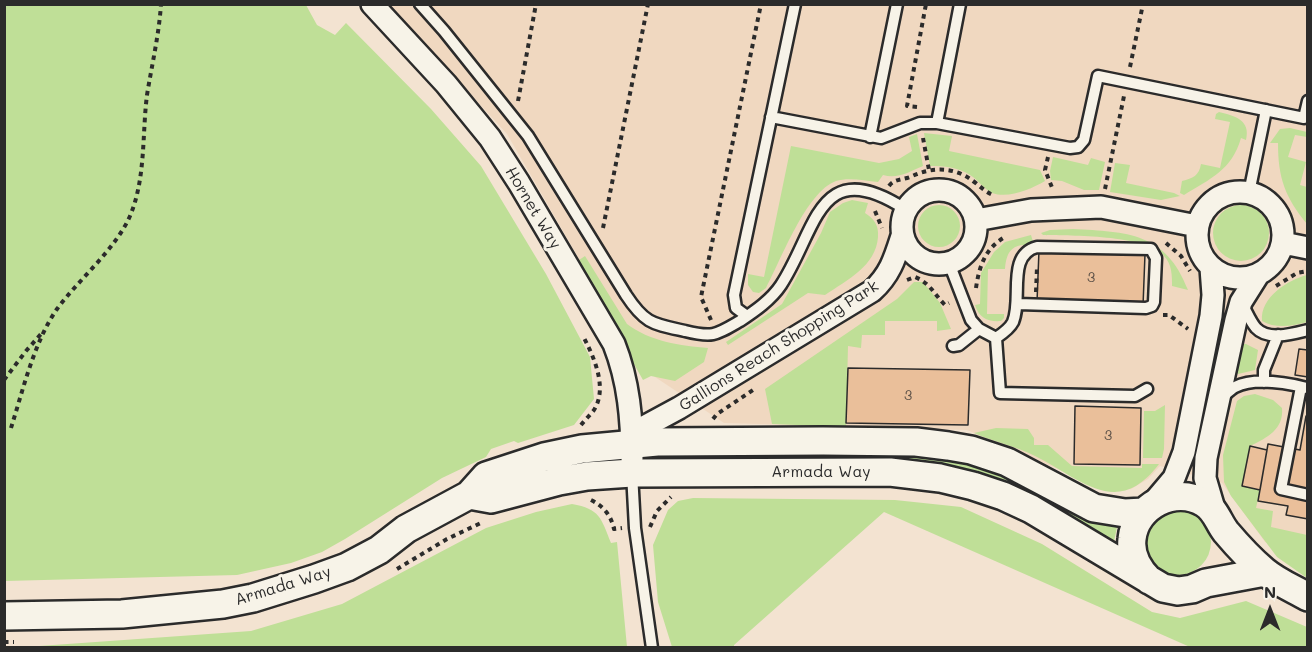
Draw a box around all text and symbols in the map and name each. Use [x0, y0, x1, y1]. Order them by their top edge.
street label: Hornet Way [501, 164, 565, 252]
house number: 3 [1087, 270, 1095, 286]
street label: Gallions Reach Shopping Park [676, 277, 882, 415]
house number: 3 [904, 388, 912, 404]
house number: 3 [1104, 428, 1112, 444]
street label: Armada Way [771, 462, 871, 482]
street label: Armada Way [233, 562, 333, 610]
north arrow [1240, 580, 1300, 640]
text: N [1264, 581, 1276, 602]

